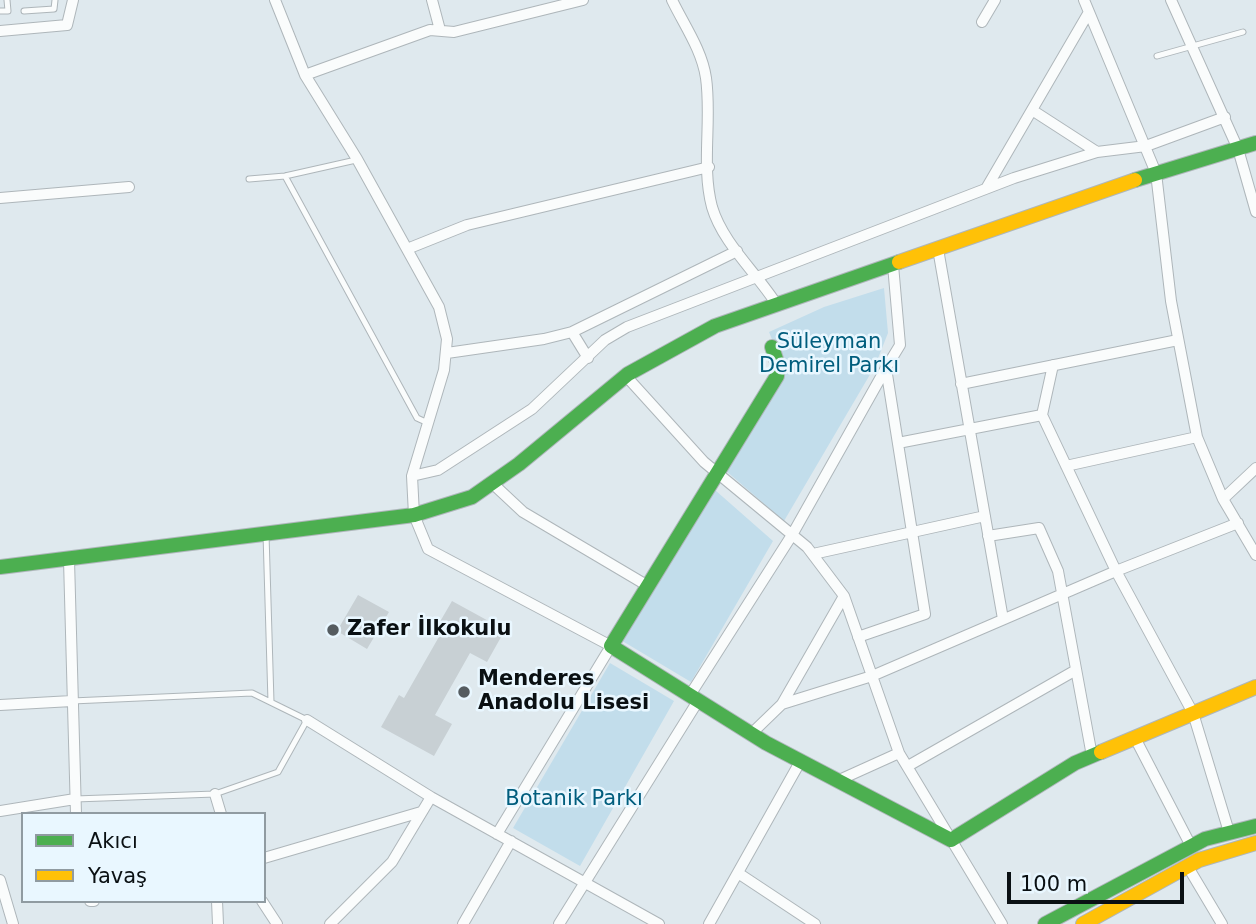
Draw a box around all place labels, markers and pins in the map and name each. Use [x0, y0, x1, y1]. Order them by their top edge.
place label: Zafer İlkokulu [347, 617, 511, 643]
marker: Zafer İlkokulu [325, 622, 341, 638]
place label: Menderes Anadolu Lisesi [478, 667, 649, 717]
marker: Menderes Anadolu Lisesi [456, 684, 472, 700]

